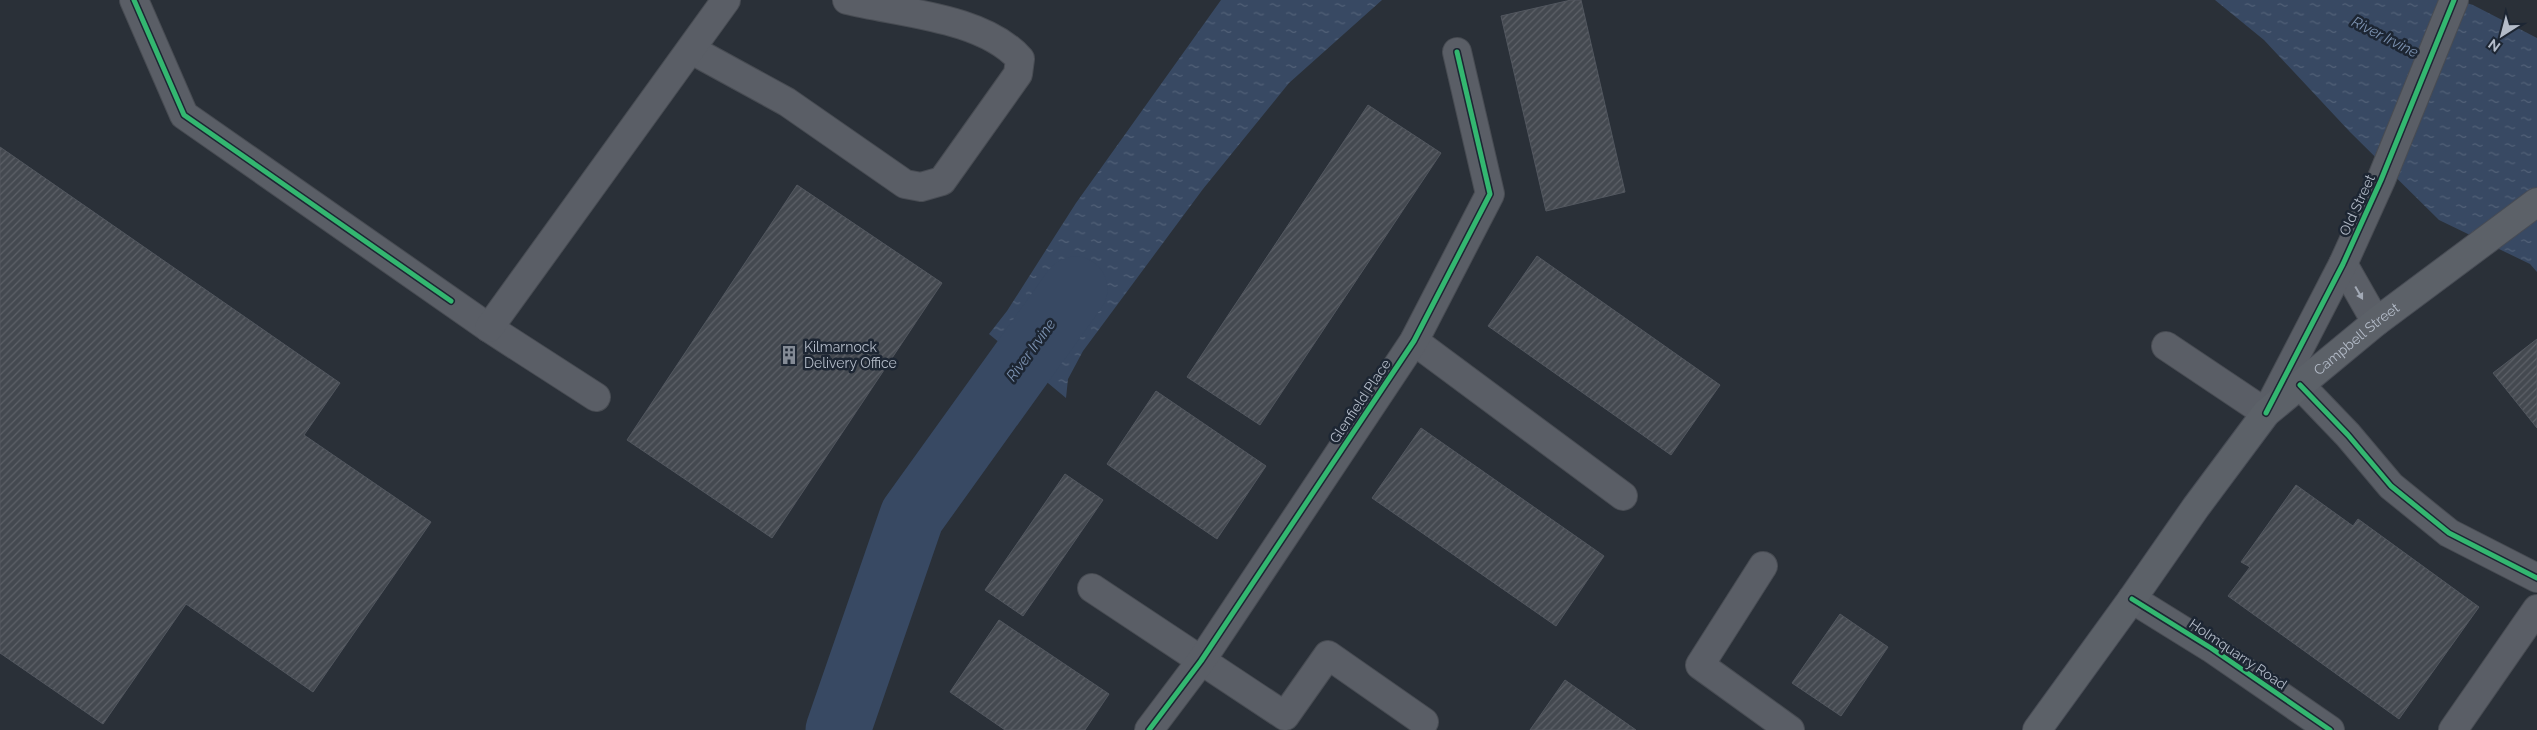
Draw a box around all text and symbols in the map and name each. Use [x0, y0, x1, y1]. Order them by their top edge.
north arrow [2477, 10, 2527, 60]
water label: River Irvine [2349, 13, 2421, 61]
text: N [2485, 36, 2503, 55]
street label: Old Street [2336, 172, 2378, 238]
one-way arrow [2355, 286, 2363, 301]
street label: Campbell Street [2310, 299, 2402, 378]
water label: River Irvine [1003, 316, 1059, 384]
place label: Kilmarnock Delivery Office [804, 339, 897, 371]
building icon: Kilmarnock Delivery Office [778, 344, 800, 366]
street label: Glenfield Place [1326, 356, 1394, 446]
street label: Holmquarry Road [2186, 615, 2290, 693]

